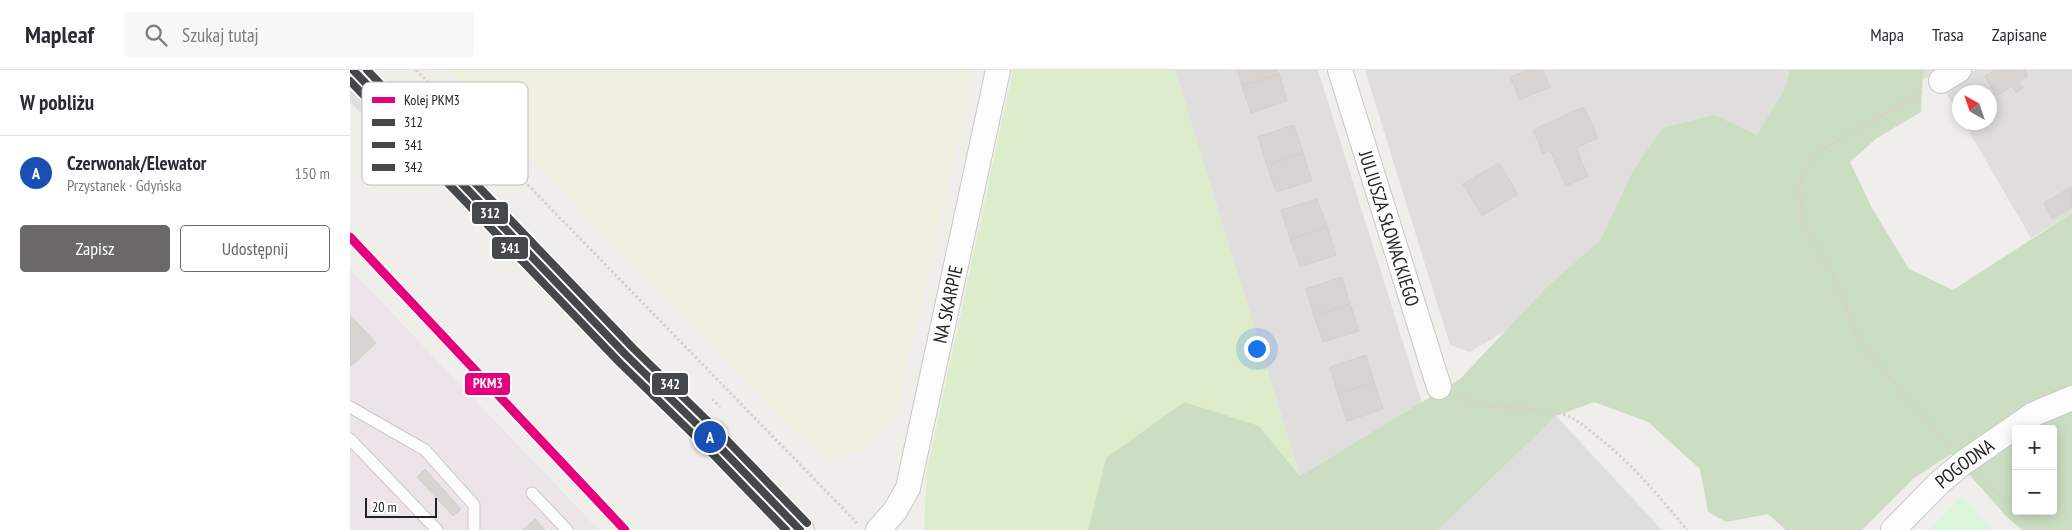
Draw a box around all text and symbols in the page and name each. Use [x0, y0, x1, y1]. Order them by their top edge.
search box [124, 12, 474, 57]
text: Mapleaf [25, 19, 94, 50]
icon: search [142, 21, 170, 49]
text: Szukaj tutaj [182, 23, 259, 47]
text: Mapa [1870, 23, 1904, 46]
text: Trasa [1932, 23, 1964, 46]
text: Zapisane [1992, 23, 2047, 46]
legend [362, 82, 528, 185]
north arrow [1952, 85, 1997, 130]
text: W pobliżu [20, 89, 94, 116]
text: Kolej PKM3 [404, 91, 460, 109]
text: 312 [404, 113, 423, 131]
text: 341 [404, 136, 423, 154]
street label: JULIUSZA SŁOWACKIEGO [1354, 147, 1425, 309]
text: Czerwonak/Elewator [67, 151, 206, 175]
text: 342 [404, 158, 423, 176]
text: A [32, 163, 40, 183]
text: 150 m [295, 163, 330, 183]
text: Przystanek · Gdyńska [67, 175, 182, 195]
line badge: 312 [471, 201, 509, 225]
text: 312 [480, 204, 500, 222]
button: Zapisz [20, 225, 170, 272]
button: Udostępnij [180, 225, 330, 272]
line badge: 341 [491, 236, 529, 260]
text: 341 [500, 239, 520, 257]
street label: NA SKARPIE [928, 263, 968, 345]
your location [1244, 336, 1270, 362]
line badge: PKM3 [464, 372, 511, 396]
line badge: 342 [651, 372, 689, 396]
text: PKM3 [473, 374, 503, 392]
text: 342 [660, 375, 680, 393]
pin: A [694, 418, 726, 456]
map controls [2012, 425, 2057, 515]
button: + [2012, 425, 2057, 470]
street label: POGODNA [1930, 433, 1999, 493]
button: − [2012, 470, 2057, 515]
scale bar [365, 495, 438, 518]
text: 20 m [372, 498, 397, 516]

